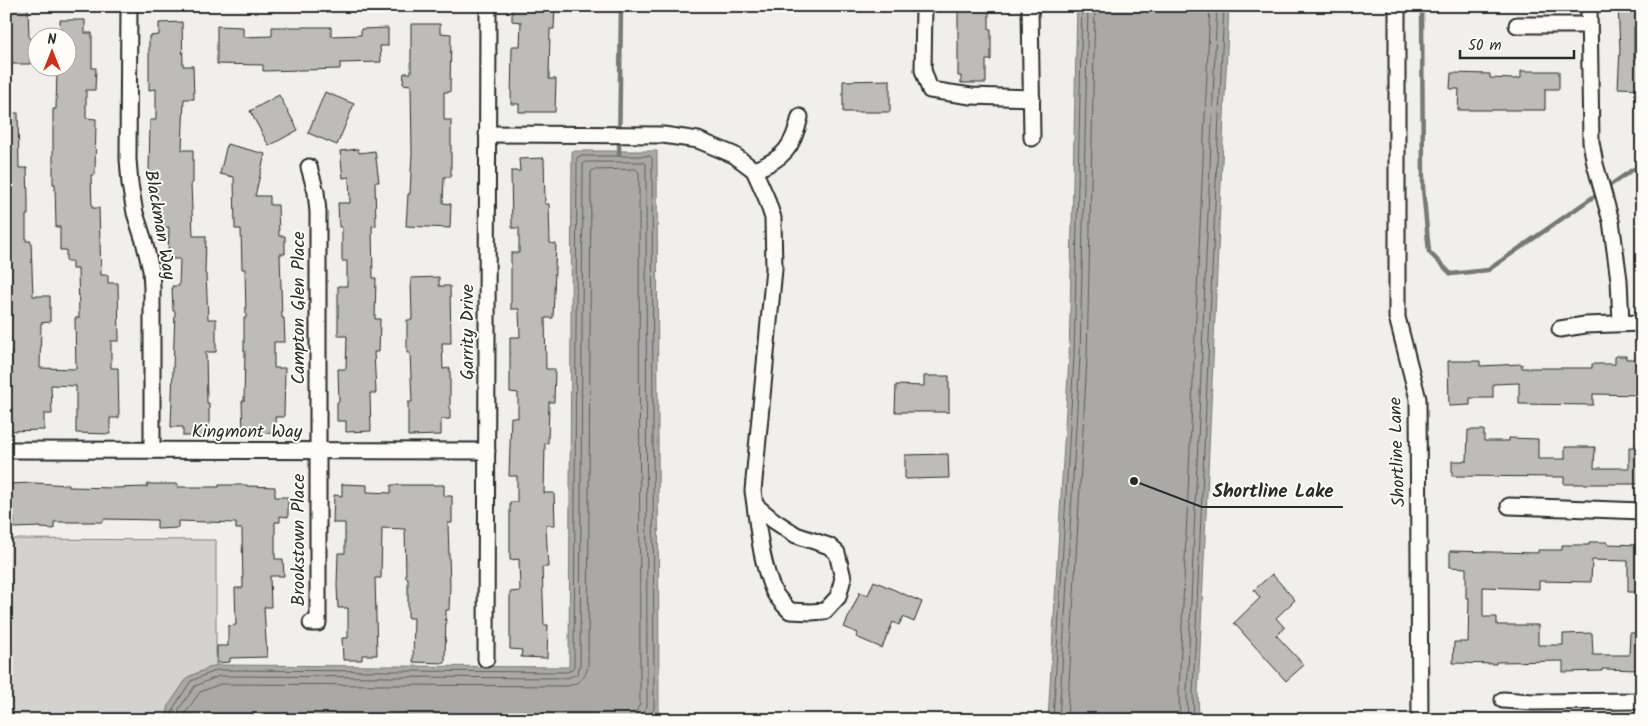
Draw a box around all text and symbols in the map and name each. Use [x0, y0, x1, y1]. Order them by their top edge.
north arrow [28, 28, 78, 78]
scale bar [1460, 28, 1574, 60]
text: N [48, 29, 57, 51]
text: 50 m [1468, 34, 1502, 58]
street label: Blackman Way [135, 168, 183, 283]
street label: Campton Glen Place [285, 231, 314, 385]
street label: Garrity Drive [454, 284, 483, 380]
street label: Shortline Lane [1382, 397, 1414, 507]
street label: Kingmont Way [192, 418, 303, 447]
callout: Shortline Lake [1202, 473, 1343, 507]
street label: Brookstown Place [285, 474, 314, 606]
text: Shortline Lake [1212, 477, 1334, 507]

